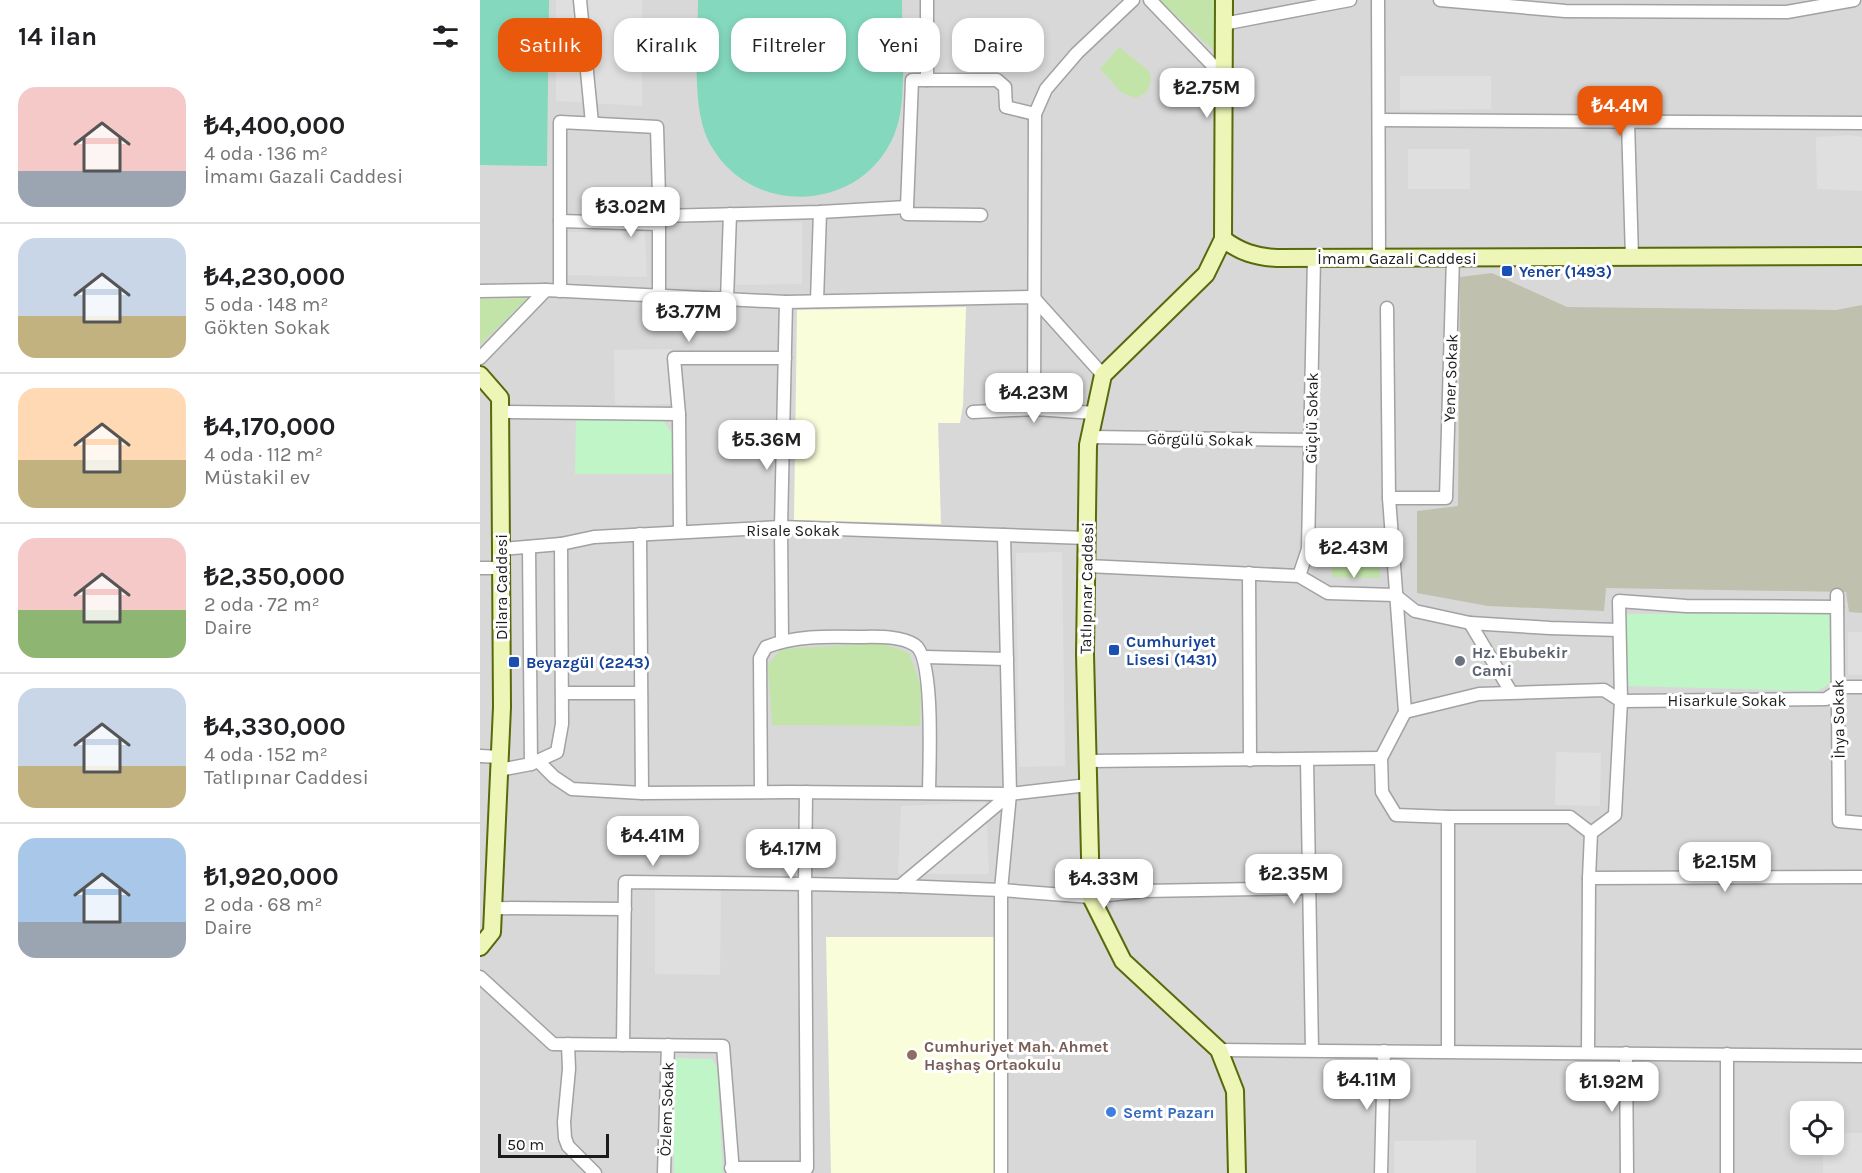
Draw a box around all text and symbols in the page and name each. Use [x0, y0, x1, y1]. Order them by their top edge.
chip: Satılık [498, 18, 602, 72]
chip: Kiralık [614, 18, 719, 72]
chip: Filtreler [731, 18, 846, 72]
chip: Yeni [858, 18, 940, 72]
chip: Daire [952, 18, 1044, 72]
icon: filters [429, 20, 462, 53]
text: 14 ilan [18, 21, 97, 52]
pin: ₺2.75M [1158, 68, 1256, 119]
text: ₺2.75M [1174, 76, 1240, 99]
pin: ₺4.4M [1578, 86, 1662, 137]
text: ₺4.4M [1591, 94, 1649, 117]
text: ₺4,400,000 [204, 110, 345, 141]
icon: home [66, 111, 138, 183]
text: 4 oda · 136 m² [204, 142, 328, 165]
text: İmamı Gazali Caddesi [204, 165, 403, 188]
pin: ₺3.02M [582, 187, 680, 238]
text: ₺3.02M [596, 195, 666, 218]
street label: İmamı Gazali Caddesi [1317, 249, 1477, 268]
text: ₺4,230,000 [204, 261, 345, 292]
icon: home [66, 262, 138, 334]
place label: Yener (1493) [1519, 262, 1612, 281]
marker: Yener (1493) [1500, 264, 1514, 278]
pin: ₺3.77M [640, 292, 738, 343]
text: 5 oda · 148 m² [204, 293, 328, 316]
text: ₺3.77M [656, 300, 722, 323]
text: Gökten Sokak [204, 316, 330, 339]
street label: Yener Sokak [1439, 333, 1462, 423]
street label: Güçlü Sokak [1301, 372, 1322, 464]
pin: ₺4.23M [985, 373, 1083, 424]
text: ₺4.23M [999, 381, 1069, 404]
text: ₺4,170,000 [204, 411, 335, 442]
icon: home [66, 412, 138, 484]
pin: ₺5.36M [718, 420, 816, 471]
text: ₺5.36M [732, 428, 802, 451]
street label: Görgülü Sokak [1147, 429, 1253, 450]
text: 4 oda · 112 m² [204, 443, 323, 466]
text: Müstakil ev [204, 466, 310, 489]
street label: Risale Sokak [746, 521, 840, 540]
street label: Tatlıpınar Caddesi [1076, 522, 1097, 654]
pin: ₺2.43M [1305, 528, 1403, 579]
street label: Dilara Caddesi [492, 534, 511, 640]
text: ₺2.43M [1319, 536, 1389, 559]
text: ₺2,350,000 [204, 561, 345, 592]
icon: home [66, 562, 138, 634]
text: 2 oda · 72 m² [204, 593, 320, 616]
text: Daire [204, 616, 252, 639]
place label: Cumhuriyet Lisesi (1431) [1126, 632, 1217, 669]
marker: Cumhuriyet Lisesi (1431) [1107, 643, 1121, 657]
place label: Hz. Ebubekir Cami [1472, 643, 1568, 680]
place label: Beyazgül (2243) [526, 653, 650, 672]
marker: Hz. Ebubekir Cami [1453, 654, 1467, 668]
marker: Beyazgül (2243) [507, 655, 521, 669]
street label: İhya Sokak [1828, 679, 1849, 759]
street label: Hisarkule Sokak [1668, 691, 1786, 710]
text: ₺4,330,000 [204, 711, 346, 742]
icon: home [66, 712, 138, 784]
text: 4 oda · 152 m² [204, 743, 328, 766]
text: Tatlıpınar Caddesi [204, 766, 369, 789]
pin: ₺4.41M [604, 816, 702, 867]
text: ₺4.41M [621, 824, 685, 847]
pin: ₺4.17M [742, 829, 840, 880]
text: ₺4.17M [760, 837, 822, 860]
pin: ₺2.15M [1676, 842, 1774, 893]
text: ₺2.15M [1693, 850, 1757, 873]
pin: ₺2.35M [1245, 854, 1343, 905]
pin: ₺4.33M [1055, 859, 1153, 910]
text: ₺1,920,000 [204, 861, 339, 892]
icon: home [66, 862, 138, 934]
text: ₺2.35M [1259, 862, 1329, 885]
text: ₺4.33M [1069, 867, 1139, 890]
text: 2 oda · 68 m² [204, 893, 322, 916]
text: Daire [204, 916, 252, 939]
place label: Cumhuriyet Mah. Ahmet Haşhaş Ortaokulu [924, 1037, 1109, 1074]
marker: Cumhuriyet Mah. Ahmet Haşhaş Ortaokulu [905, 1048, 919, 1062]
pin: ₺4.11M [1318, 1060, 1416, 1111]
street label: Özlem Sokak [655, 1061, 678, 1157]
pin: ₺1.92M [1563, 1062, 1661, 1113]
text: ₺4.11M [1337, 1068, 1397, 1091]
text: ₺1.92M [1580, 1070, 1644, 1093]
map controls [1790, 1101, 1844, 1155]
button: locate [1790, 1101, 1844, 1155]
place label: Semt Pazarı [1123, 1103, 1215, 1122]
marker: Semt Pazarı [1104, 1105, 1118, 1119]
scale bar [498, 1131, 609, 1158]
text: 50 m [507, 1135, 544, 1154]

